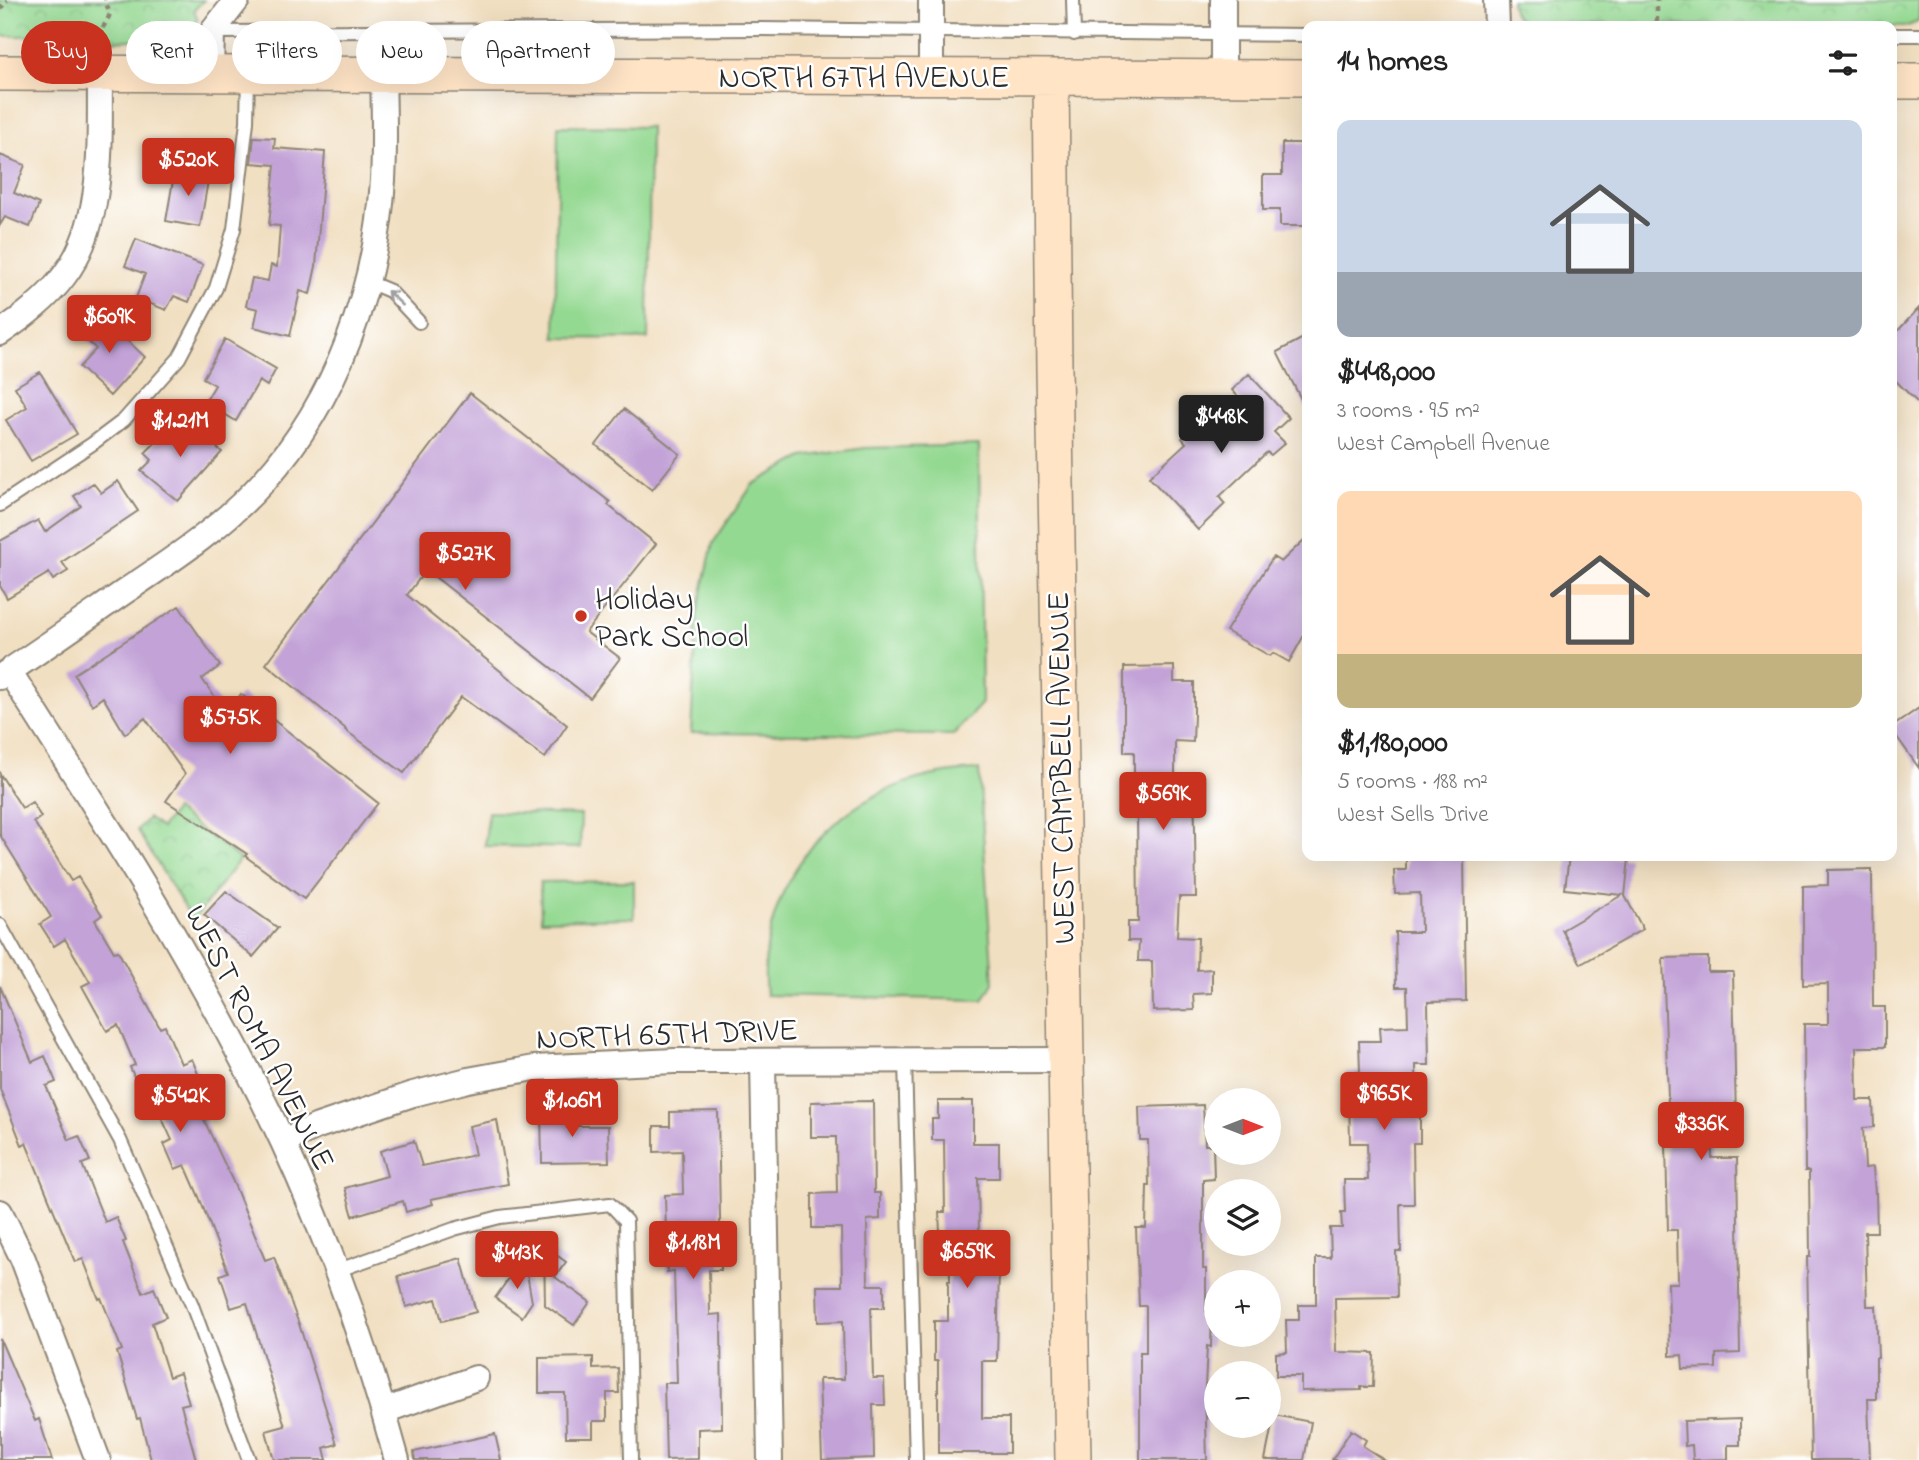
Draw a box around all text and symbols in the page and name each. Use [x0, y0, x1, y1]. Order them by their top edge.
chip: Buy [21, 21, 112, 84]
chip: Rent [126, 21, 218, 84]
chip: Filters [232, 21, 342, 84]
chip: New [356, 21, 447, 84]
chip: Apartment [461, 21, 615, 84]
text: 14 homes [1337, 41, 1448, 85]
icon: filters [1824, 44, 1862, 82]
street label: NORTH 67TH AVENUE [719, 56, 1009, 103]
pin: $520K [139, 138, 237, 198]
text: $520K [158, 144, 218, 177]
icon: home [1537, 166, 1663, 292]
one-way arrow [387, 289, 404, 306]
pin: $609K [60, 296, 158, 355]
text: $609K [83, 301, 135, 334]
text: $448,000 [1337, 351, 1435, 395]
text: 3 rooms · 95 m² [1337, 395, 1480, 428]
pin: $448K [1172, 396, 1270, 455]
pin: $1.21M [123, 400, 237, 459]
text: $448K [1195, 401, 1247, 434]
text: $1.21M [151, 405, 209, 438]
text: West Campbell Avenue [1337, 428, 1550, 461]
pin: $527K [416, 532, 514, 592]
icon: home [1537, 537, 1663, 663]
text: $527K [435, 538, 495, 571]
place label: Holiday Park School [595, 578, 748, 662]
street label: WEST CAMPBELL AVENUE [1037, 591, 1090, 945]
marker: Holiday Park School [573, 608, 589, 624]
pin: $575K [181, 696, 279, 756]
text: $575K [200, 702, 260, 735]
text: $1,180,000 [1337, 722, 1448, 766]
text: 5 rooms · 188 m² [1337, 766, 1488, 799]
pin: $569K [1114, 772, 1212, 832]
text: $569K [1135, 778, 1191, 811]
text: West Sells Drive [1337, 799, 1489, 832]
street label: WEST ROMA AVENUE [171, 898, 345, 1180]
street label: NORTH 65TH DRIVE [535, 1008, 799, 1065]
pin: $965K [1335, 1072, 1433, 1132]
pin: $542K [131, 1074, 229, 1134]
text: $965K [1356, 1078, 1412, 1111]
text: $542K [150, 1080, 210, 1113]
pin: $1.06M [515, 1080, 629, 1139]
text: $1.06M [542, 1085, 602, 1118]
north arrow [1204, 1088, 1281, 1166]
map controls [1204, 1088, 1281, 1438]
pin: $336K [1652, 1102, 1750, 1162]
text: $336K [1674, 1108, 1728, 1141]
button: layers [1204, 1179, 1281, 1256]
pin: $1.18M [636, 1222, 750, 1281]
text: $1.18M [665, 1227, 721, 1260]
pin: $659K [918, 1230, 1016, 1290]
pin: $413K [468, 1232, 566, 1291]
text: $659K [939, 1236, 995, 1269]
text: $413K [491, 1237, 543, 1270]
button: + [1204, 1270, 1281, 1347]
button: − [1204, 1361, 1281, 1438]

